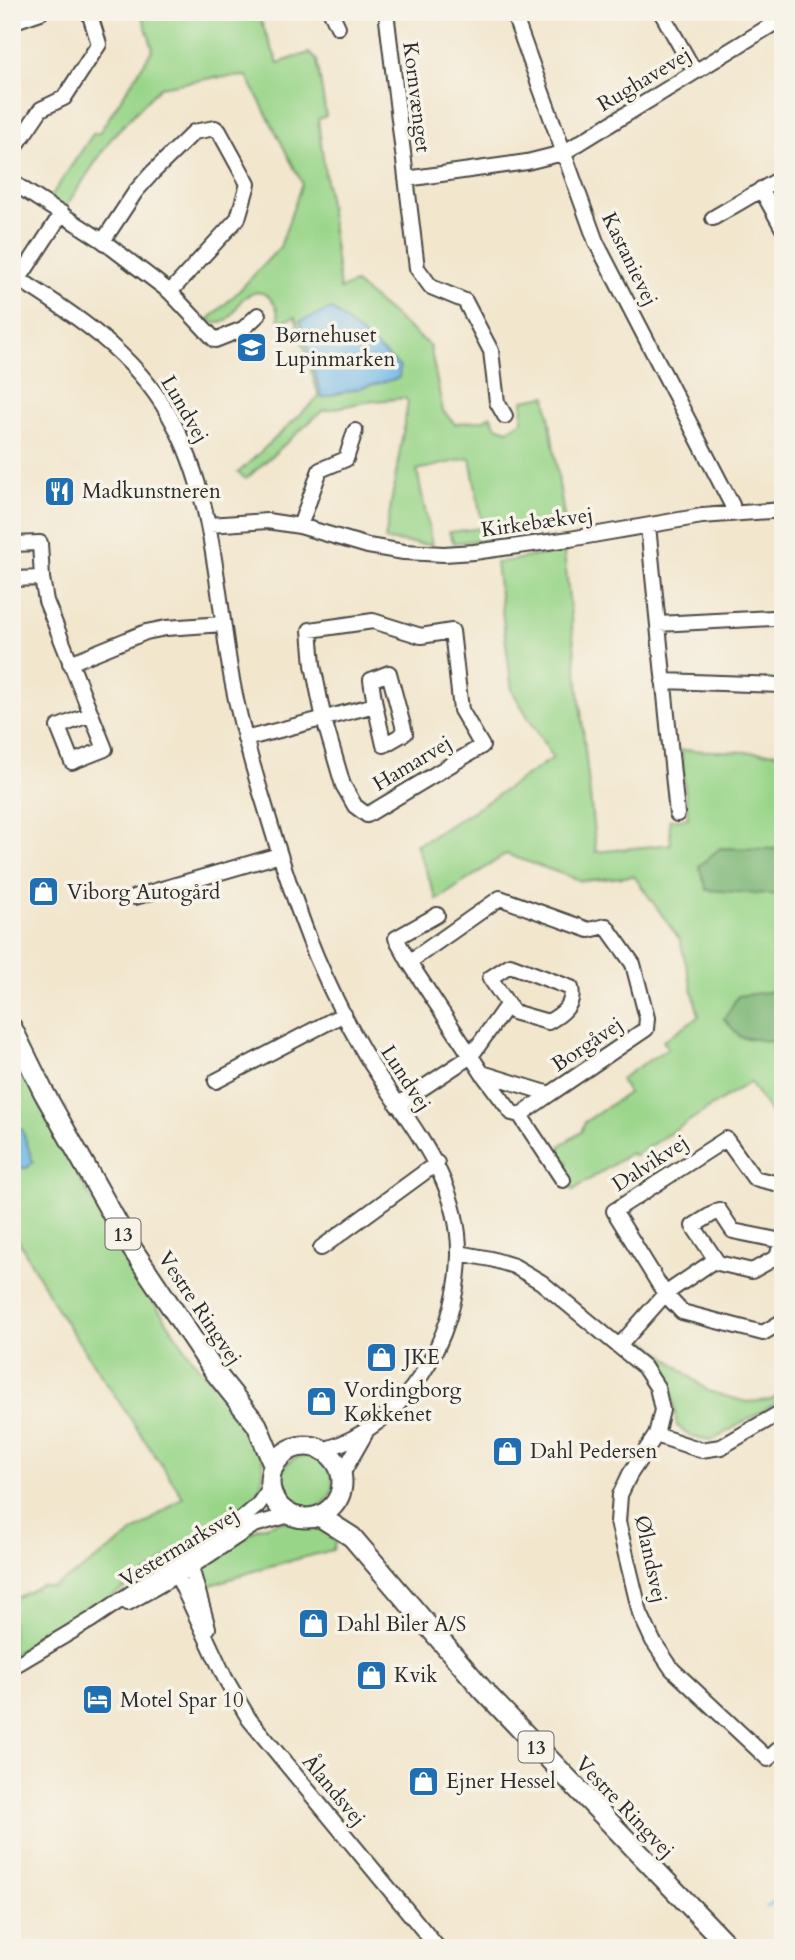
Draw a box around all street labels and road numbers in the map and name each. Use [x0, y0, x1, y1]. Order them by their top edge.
street label: Kornvænget [395, 40, 438, 154]
street label: Rughavevej [592, 40, 697, 119]
street label: Kastanievej [594, 208, 665, 311]
street label: Lundvej [154, 370, 215, 448]
street label: Kirkebækvej [479, 500, 595, 545]
street label: Hamarvej [367, 729, 457, 798]
street label: Borgåvej [546, 1010, 629, 1079]
street label: Lundvej [373, 1040, 438, 1117]
street label: Dalvikvej [607, 1128, 694, 1199]
road number: 13 [106, 1218, 140, 1250]
street label: Vestre Ringvej [151, 1246, 248, 1371]
street label: Vestermarksvej [114, 1500, 244, 1595]
street label: Ølandsvej [627, 1513, 674, 1606]
road number: 13 [518, 1732, 554, 1763]
street label: Ålandsvej [295, 1748, 372, 1832]
street label: Vestre Ringvej [568, 1750, 681, 1865]

